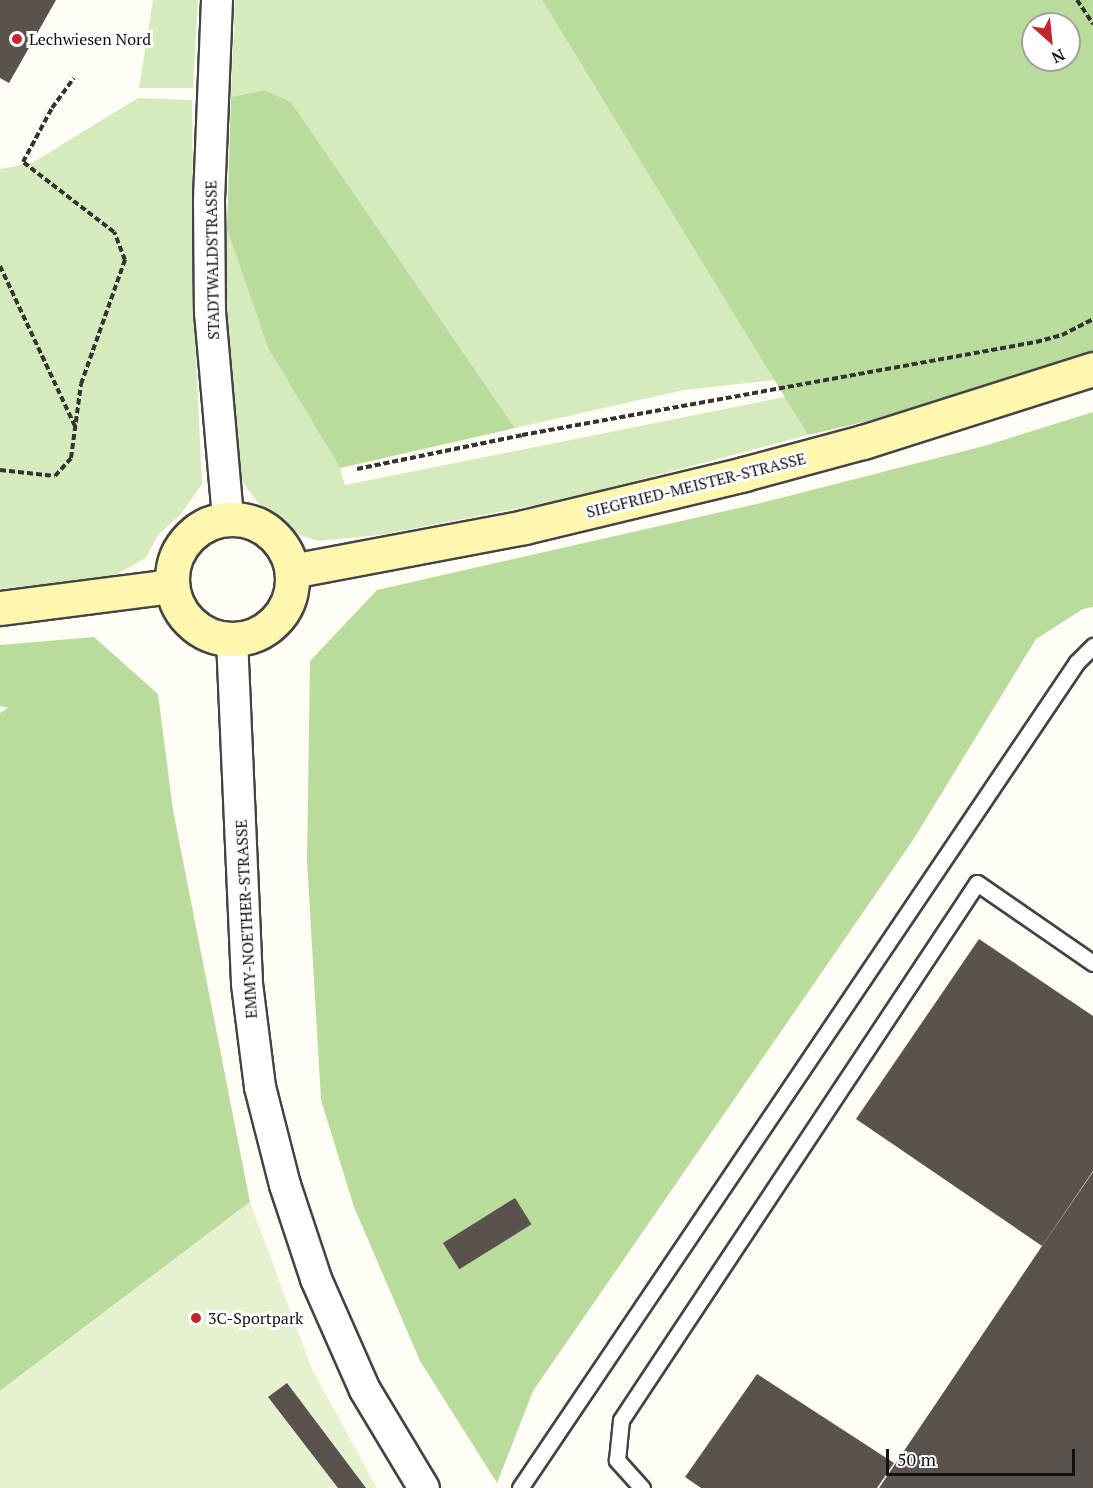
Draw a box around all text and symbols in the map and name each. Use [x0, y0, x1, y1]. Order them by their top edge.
north arrow [1021, 12, 1081, 72]
place label: Lechwiesen Nord [29, 29, 151, 49]
marker: Lechwiesen Nord [10, 32, 24, 46]
text: N [1048, 44, 1069, 69]
street label: STADTWALDSTRASSE [201, 180, 223, 340]
street label: SIEGFRIED-MEISTER-STRASSE [584, 448, 808, 522]
street label: EMMY-NOETHER-STRASSE [231, 819, 261, 1019]
place label: 3C-Sportpark [208, 1308, 303, 1328]
marker: 3C-Sportpark [189, 1311, 203, 1325]
scale bar [889, 1437, 1078, 1475]
text: 50 m [897, 1447, 936, 1471]

